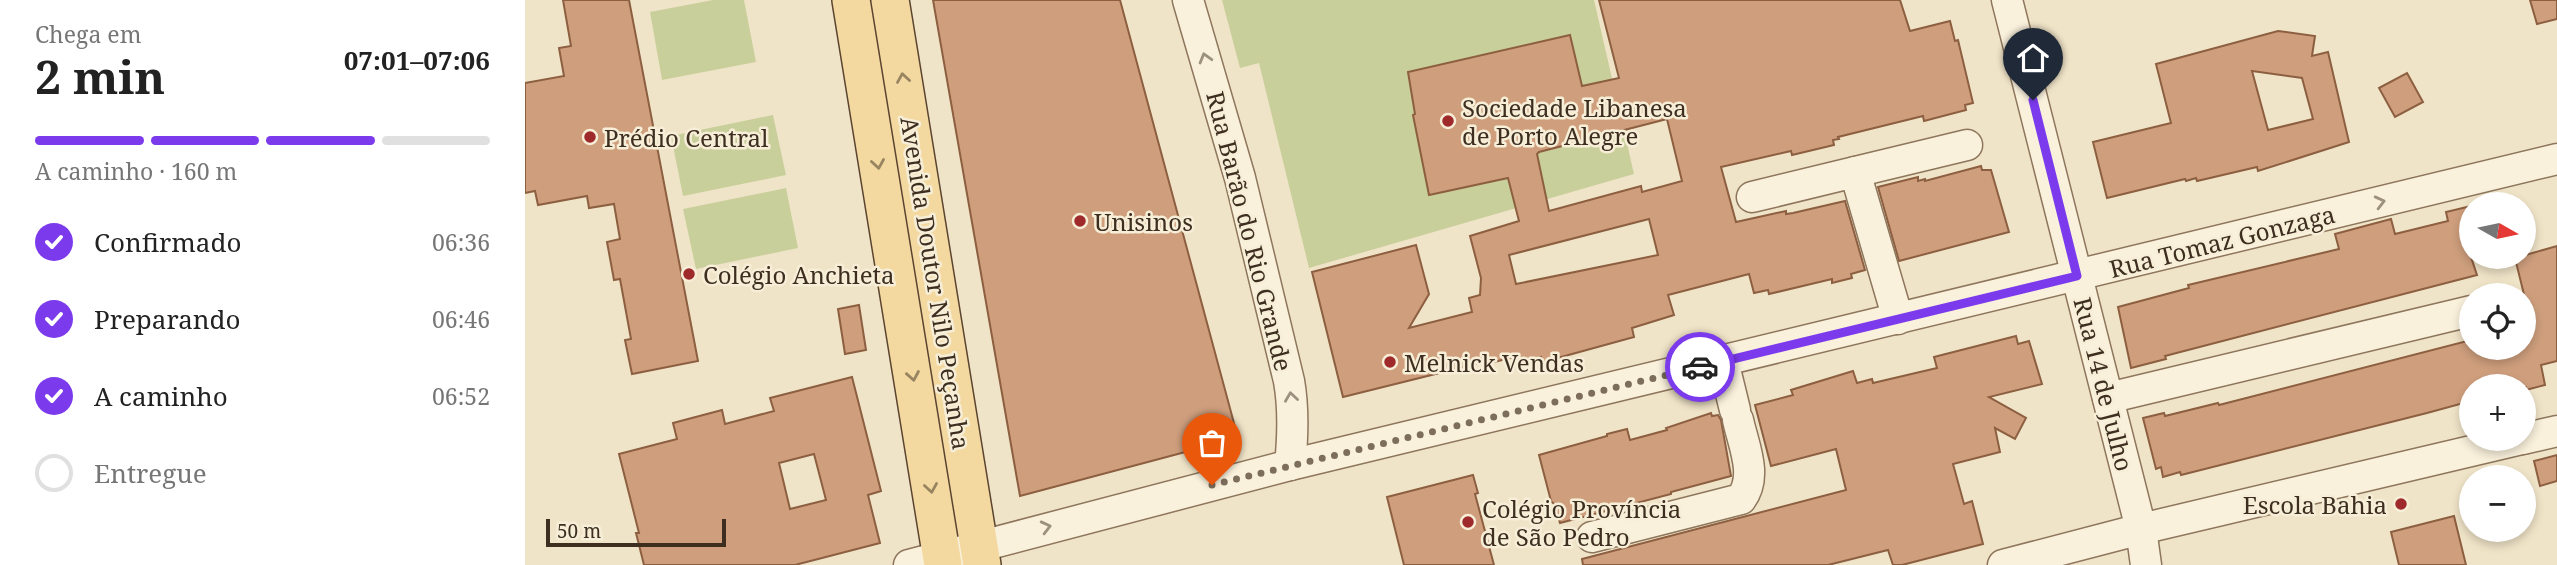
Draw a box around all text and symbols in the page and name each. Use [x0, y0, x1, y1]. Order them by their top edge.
text: Chega em [35, 18, 141, 50]
pin [2003, 28, 2063, 100]
icon: home [2014, 39, 2052, 77]
text: 07:01–07:06 [344, 42, 490, 78]
text: 2 min [35, 45, 165, 107]
one-way arrow [1198, 52, 1213, 64]
one-way arrow [896, 73, 911, 84]
street label: Rua Barão do Rio Grande [1199, 88, 1301, 374]
place label: Sociedade Libanesa de Porto Alegre [1462, 91, 1687, 152]
marker: Sociedade Libanesa de Porto Alegre [1440, 113, 1456, 129]
street label: Avenida Doutor Nilo Peçanha [893, 114, 979, 452]
place label: Prédio Central [604, 121, 769, 154]
marker: Prédio Central [582, 129, 598, 145]
text: A caminho · 160 m [35, 155, 237, 187]
one-way arrow [870, 158, 885, 170]
north arrow [2459, 192, 2536, 270]
map controls [2459, 192, 2536, 542]
one-way arrow [2374, 196, 2386, 210]
street label: Rua Tomaz Gonzaga [2106, 197, 2338, 285]
place label: Unisinos [1094, 205, 1193, 238]
marker: Unisinos [1072, 213, 1088, 229]
icon: check [35, 223, 73, 261]
text: Confirmado [94, 224, 241, 260]
text: 06:36 [432, 226, 490, 258]
place label: Colégio Anchieta [703, 258, 894, 291]
marker: Colégio Anchieta [681, 266, 697, 282]
button: locate [2459, 283, 2536, 360]
street label: Rua 14 de Julho [2066, 294, 2142, 474]
icon: check [35, 300, 73, 338]
text: Preparando [94, 301, 241, 337]
text: 06:46 [432, 303, 490, 335]
courier [1665, 332, 1735, 402]
place label: Melnick Vendas [1404, 346, 1584, 379]
icon: car [1681, 348, 1719, 386]
marker: Melnick Vendas [1382, 354, 1398, 370]
one-way arrow [905, 370, 920, 382]
button: + [2459, 374, 2536, 451]
icon: check [35, 377, 73, 415]
text: A caminho [94, 378, 228, 414]
text: 06:52 [432, 380, 490, 412]
one-way arrow [1284, 391, 1299, 403]
pin [1182, 413, 1242, 485]
icon: bag [1193, 424, 1231, 462]
text: Entregue [94, 455, 207, 491]
button: − [2459, 465, 2536, 542]
one-way arrow [923, 483, 938, 494]
place label: Escola Bahia [2243, 488, 2387, 521]
place label: Colégio Província de São Pedro [1482, 492, 1681, 553]
marker: Escola Bahia [2393, 496, 2409, 512]
marker: Colégio Província de São Pedro [1460, 514, 1476, 530]
scale bar [546, 516, 726, 548]
text: 50 m [557, 518, 601, 544]
one-way arrow [1040, 521, 1052, 535]

